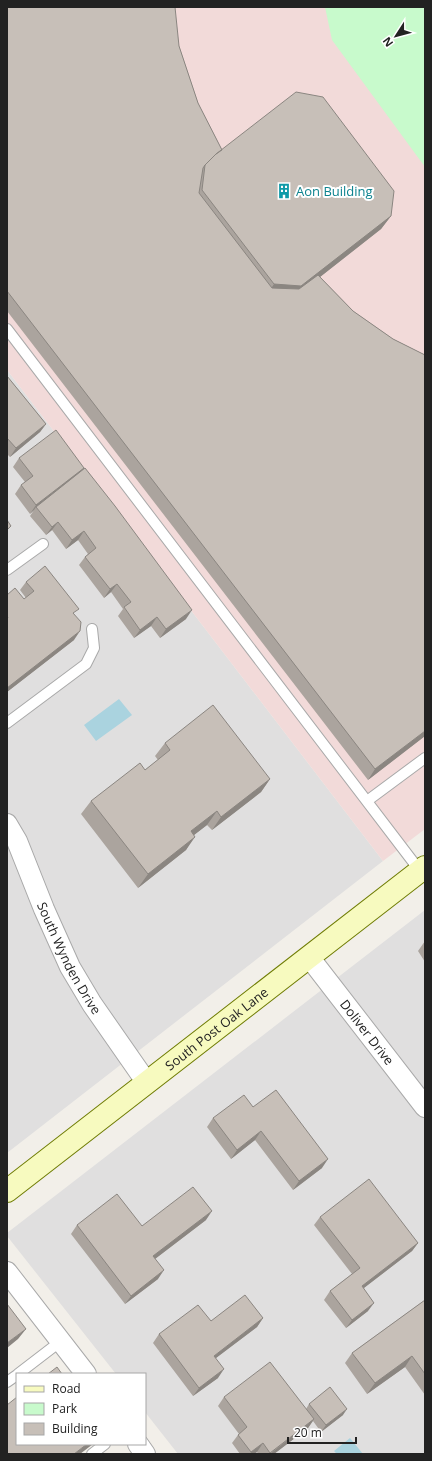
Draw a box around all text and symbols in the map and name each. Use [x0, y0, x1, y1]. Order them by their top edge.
north arrow [376, 16, 416, 56]
text: N [379, 34, 396, 50]
building icon: Aon Building [275, 182, 293, 200]
place label: Aon Building [296, 182, 373, 200]
street label: South Wynden Drive [33, 899, 105, 1018]
street label: South Post Oak Lane [161, 983, 272, 1074]
street label: Doliver Drive [336, 996, 398, 1069]
legend [16, 1373, 146, 1445]
text: Road [52, 1380, 81, 1397]
text: Park [52, 1400, 78, 1417]
scale bar [288, 1419, 356, 1445]
text: Building [52, 1420, 98, 1437]
text: 20 m [294, 1424, 322, 1441]

